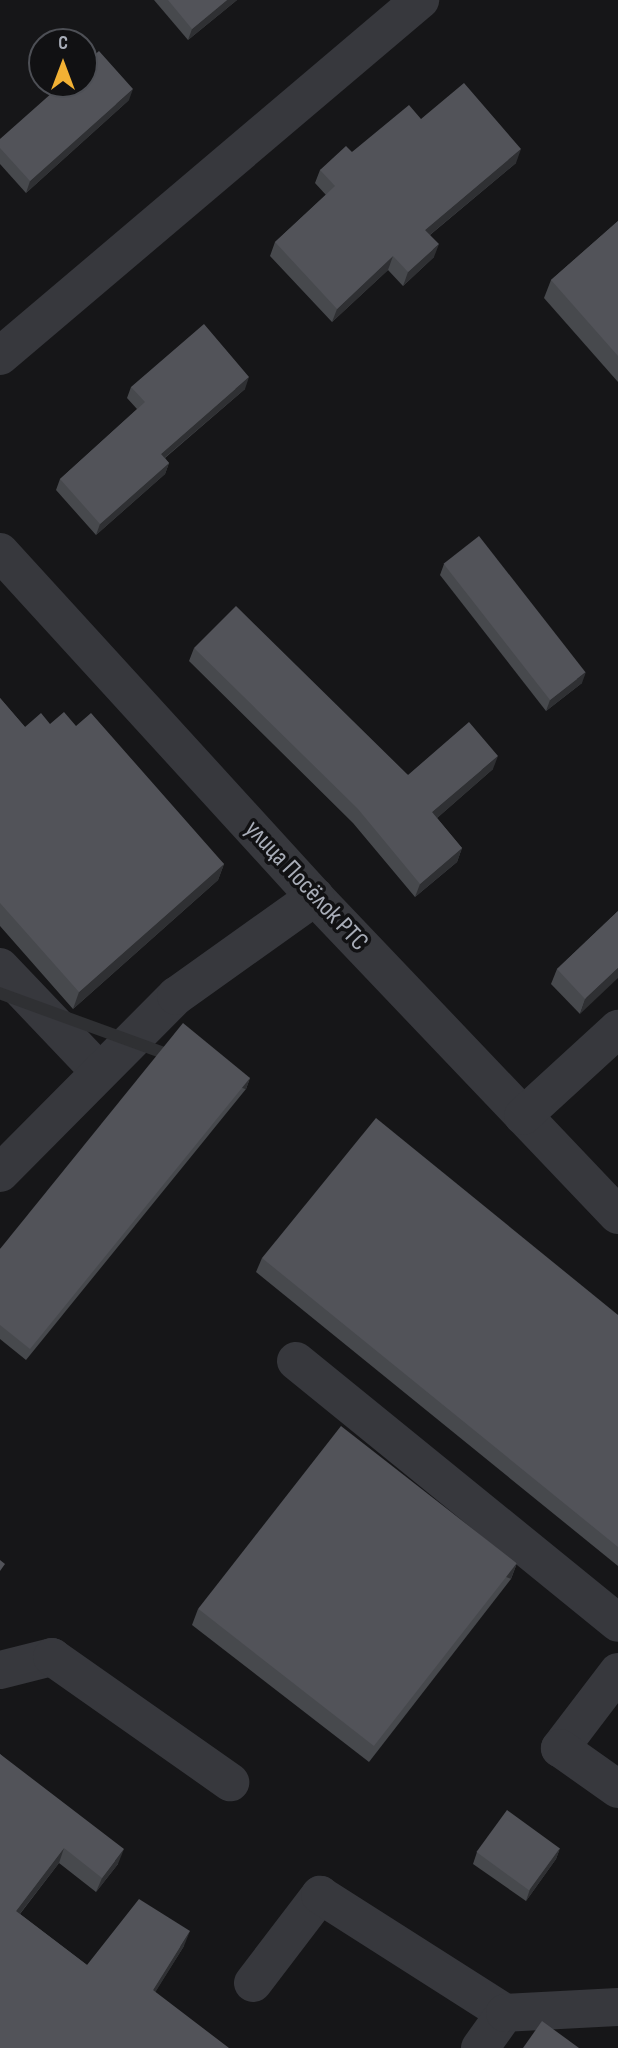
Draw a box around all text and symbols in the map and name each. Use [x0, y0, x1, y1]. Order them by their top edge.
north arrow [28, 28, 98, 98]
text: С [58, 32, 68, 55]
street label: улица Посёлок РТС [238, 814, 374, 958]

